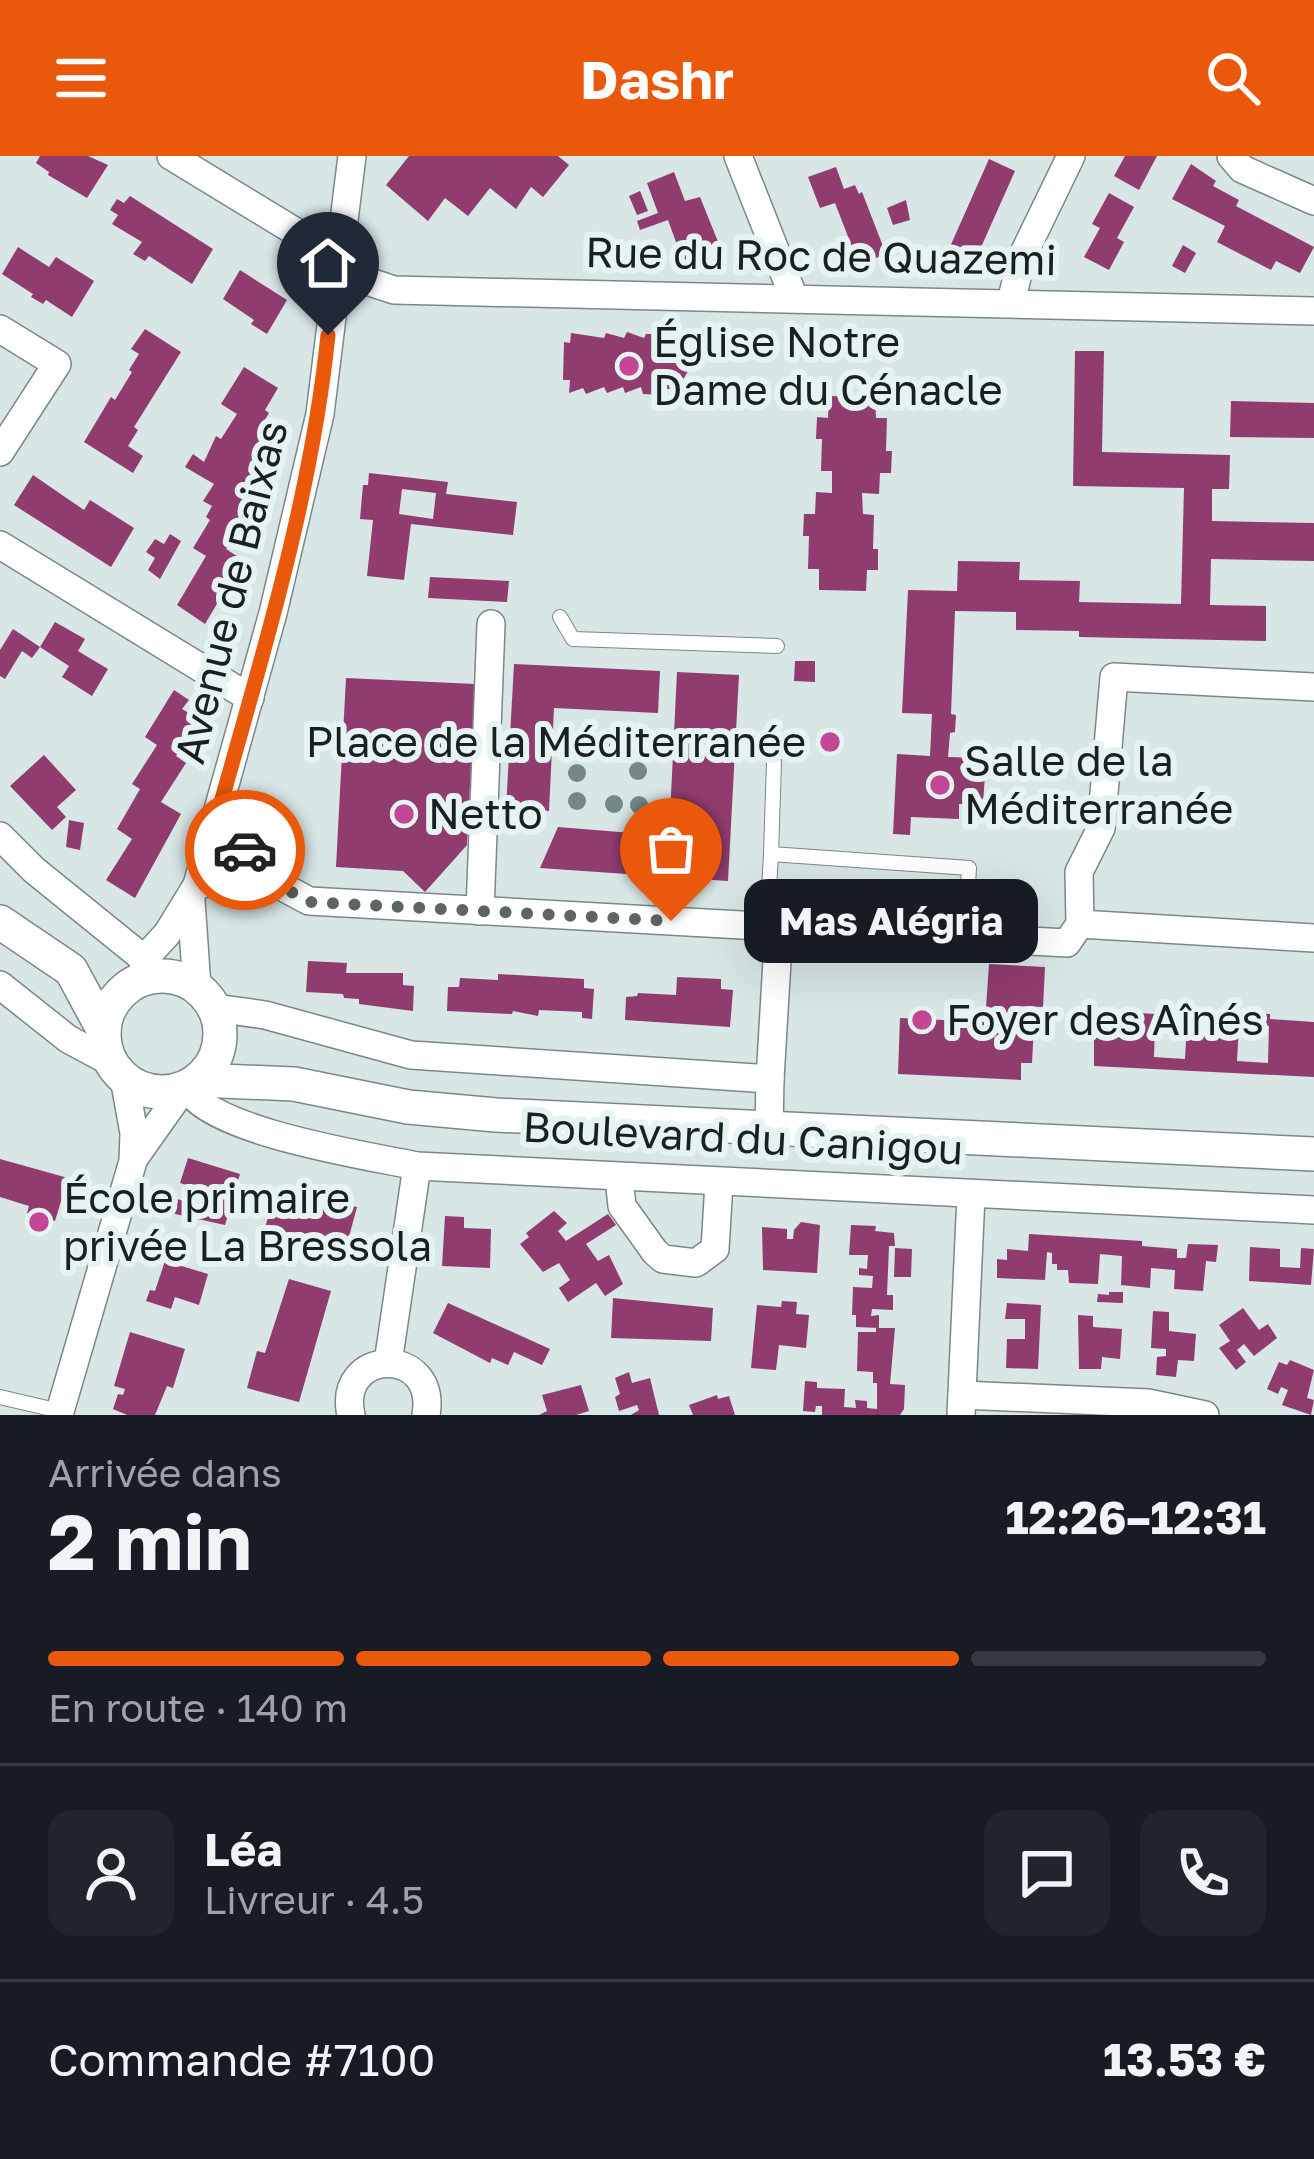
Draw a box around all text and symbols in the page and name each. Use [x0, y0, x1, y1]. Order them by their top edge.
icon: menu [48, 45, 114, 111]
icon: search [1200, 45, 1266, 111]
text: Dashr [580, 46, 734, 111]
pin [277, 212, 379, 335]
street label: Rue du Roc de Quazemi [585, 226, 1057, 284]
icon: home [295, 230, 361, 296]
place label: Église Notre Dame du Cénacle [653, 316, 1003, 414]
marker: Église Notre Dame du Cénacle [616, 353, 642, 379]
street label: Avenue de Baixas [163, 415, 297, 768]
place label: Place de la Méditerranée [306, 716, 806, 766]
marker: Place de la Méditerranée [817, 729, 843, 755]
place label: Salle de la Méditerranée [964, 735, 1233, 833]
marker: Salle de la Méditerranée [927, 772, 953, 798]
place label: Netto [428, 788, 543, 838]
courier [185, 790, 305, 910]
pin [620, 798, 722, 921]
marker: Netto [391, 801, 417, 827]
icon: bag [638, 816, 704, 882]
icon: car [212, 817, 278, 883]
callout: Mas Alégria [743, 879, 1037, 963]
text: Mas Alégria [779, 897, 1003, 944]
place label: Foyer des Aînés [946, 994, 1264, 1044]
marker: Foyer des Aînés [909, 1007, 935, 1033]
street label: Boulevard du Canigou [521, 1100, 965, 1174]
place label: École primaire privée La Bressola [63, 1172, 432, 1270]
marker: École primaire privée La Bressola [26, 1209, 52, 1235]
text: Arrivée dans [48, 1449, 282, 1496]
text: 12:26–12:31 [1005, 1490, 1266, 1544]
text: 2 min [48, 1494, 252, 1587]
text: En route · 140 m [48, 1684, 348, 1731]
button: person [48, 1810, 174, 1936]
button: chat [984, 1810, 1110, 1936]
button: phone [1140, 1810, 1266, 1936]
text: Léa [204, 1822, 282, 1876]
text: Livreur · 4.5 [204, 1876, 424, 1923]
text: Commande #7100 [48, 2032, 435, 2086]
text: 13.53 € [1103, 2032, 1266, 2086]

